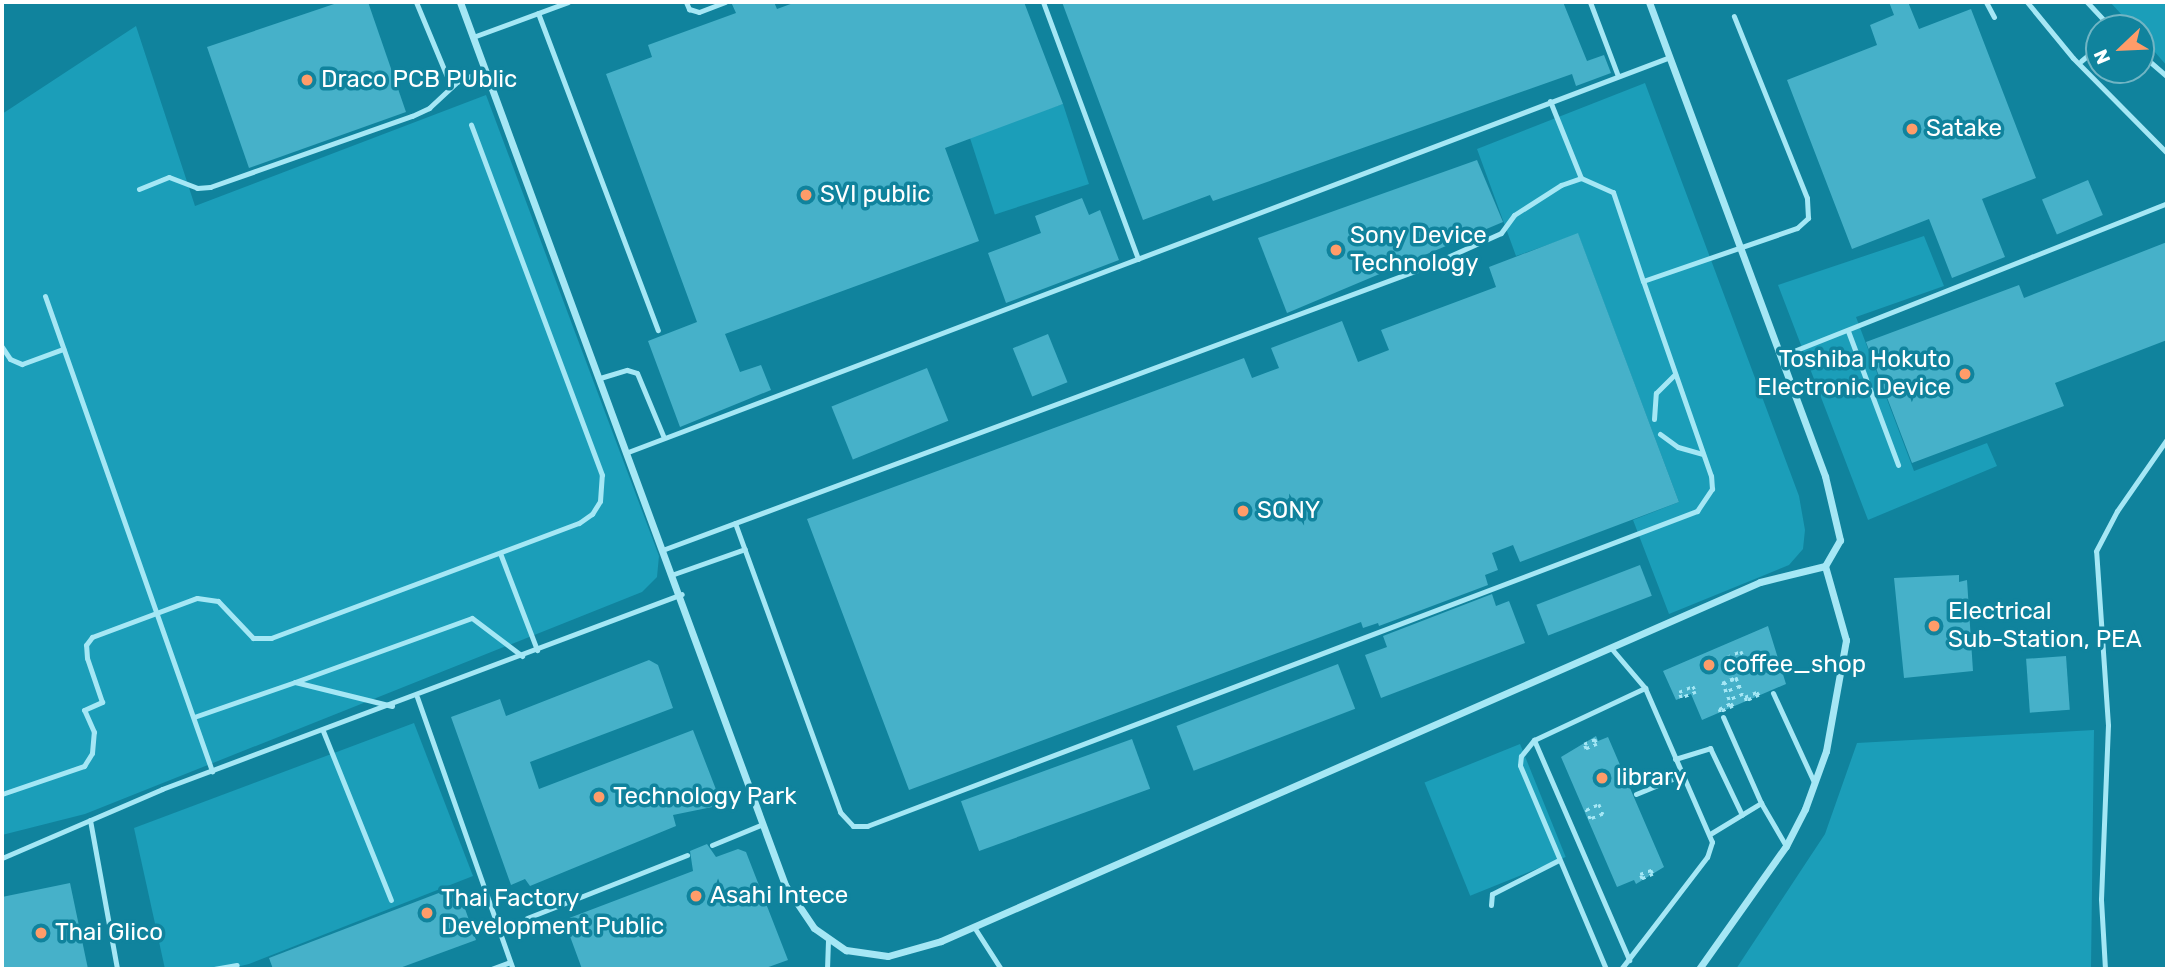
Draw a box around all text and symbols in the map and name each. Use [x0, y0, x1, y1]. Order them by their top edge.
north arrow [2085, 14, 2155, 84]
text: N [2089, 46, 2115, 67]
place label: Draco PCB PUblic [321, 66, 517, 94]
marker: Draco PCB PUblic [299, 72, 315, 88]
place label: Satake [1926, 115, 2002, 143]
marker: Satake [1904, 121, 1920, 137]
place label: SVI public [820, 181, 930, 209]
marker: SVI public [798, 187, 814, 203]
place label: Sony Device Technology [1350, 222, 1487, 278]
marker: Sony Device Technology [1328, 242, 1344, 258]
place label: Toshiba Hokuto Electronic Device [1757, 346, 1951, 402]
marker: Toshiba Hokuto Electronic Device [1957, 366, 1973, 382]
place label: SONY [1257, 497, 1320, 525]
marker: SONY [1235, 503, 1251, 519]
place label: Electrical Sub-Station, PEA [1948, 598, 2142, 654]
marker: Electrical Sub-Station, PEA [1926, 618, 1942, 634]
place label: coffee_shop [1723, 651, 1866, 679]
marker: coffee_shop [1701, 657, 1717, 673]
place label: library [1616, 764, 1686, 792]
marker: library [1594, 770, 1610, 786]
place label: Technology Park [613, 783, 797, 811]
marker: Technology Park [591, 789, 607, 805]
place label: Asahi Intece [710, 882, 848, 910]
place label: Thai Factory Development Public [441, 885, 664, 941]
marker: Asahi Intece [688, 888, 704, 904]
marker: Thai Factory Development Public [419, 905, 435, 921]
place label: Thai Glico [55, 919, 163, 947]
marker: Thai Glico [33, 925, 49, 941]

